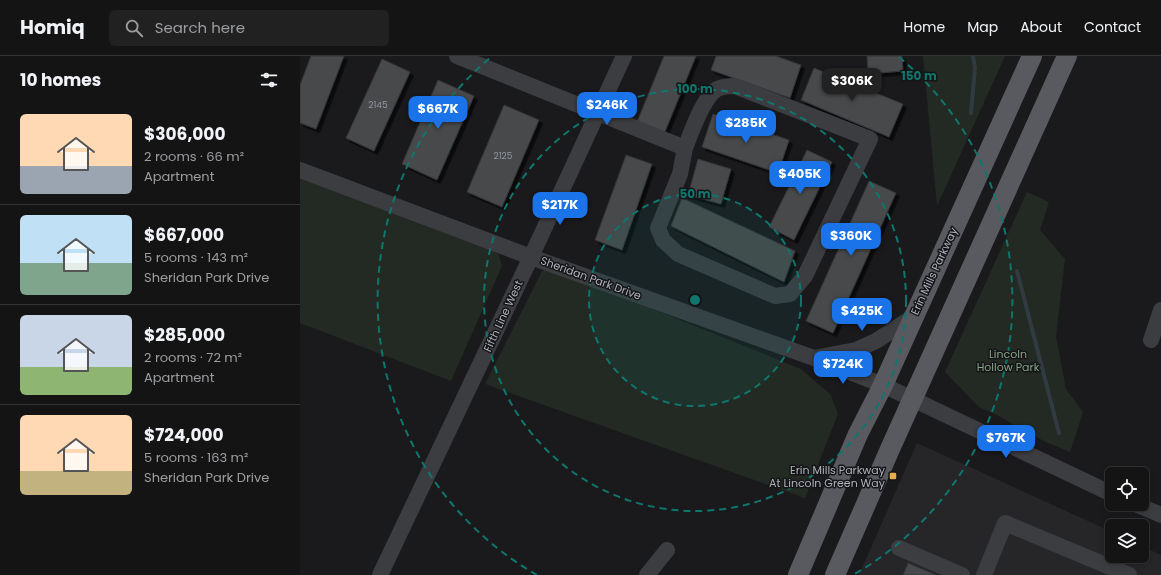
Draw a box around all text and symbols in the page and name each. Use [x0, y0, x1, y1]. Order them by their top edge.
search box [109, 10, 389, 46]
text: Homiq [20, 14, 85, 41]
icon: search [123, 17, 145, 39]
text: Search here [155, 17, 245, 38]
text: Home [903, 17, 945, 37]
text: Map [967, 17, 998, 37]
text: About [1020, 17, 1062, 37]
text: Contact [1084, 17, 1141, 37]
text: 150 m [901, 67, 937, 84]
text: 10 homes [20, 68, 101, 92]
pin: $306K [824, 68, 880, 102]
icon: filters [258, 69, 280, 91]
text: $306K [831, 71, 873, 90]
text: 100 m [677, 80, 713, 97]
pin: $246K [579, 92, 635, 126]
text: $246K [586, 95, 628, 114]
pin: $667K [410, 96, 466, 130]
house number: 2145 [368, 99, 388, 111]
text: $667K [417, 99, 459, 118]
pin: $285K [718, 110, 774, 144]
text: $285K [725, 113, 767, 132]
text: $306,000 [144, 122, 226, 146]
icon: home [52, 130, 100, 178]
text: 2 rooms · 66 m² [144, 147, 244, 166]
house number: 2125 [494, 150, 513, 162]
pin: $405K [772, 161, 828, 195]
text: $405K [778, 164, 822, 183]
text: Apartment [144, 167, 214, 186]
text: 50 m [680, 185, 711, 202]
pin: $217K [532, 192, 588, 226]
text: $217K [542, 195, 578, 214]
text: $667,000 [144, 223, 224, 247]
pin: $360K [823, 223, 879, 257]
street label: Erin Mills Parkway [907, 224, 962, 317]
text: $360K [830, 226, 872, 245]
icon: home [52, 231, 100, 279]
text: 5 rooms · 143 m² [144, 248, 248, 267]
street label: Sheridan Park Drive [538, 252, 644, 304]
text: Sheridan Park Drive [144, 268, 269, 287]
street label: Fifth Line West [479, 278, 527, 354]
centre of rings [688, 293, 702, 307]
pin: $425K [834, 298, 890, 332]
text: $425K [841, 301, 883, 320]
text: $285,000 [144, 323, 225, 347]
icon: home [52, 331, 100, 379]
park label: Lincoln Hollow Park [977, 346, 1040, 375]
text: 2 rooms · 72 m² [144, 348, 242, 367]
pin: $724K [815, 351, 871, 385]
text: $724K [823, 354, 863, 373]
text: Apartment [144, 368, 214, 387]
text: $724,000 [144, 423, 224, 447]
pin: $767K [978, 425, 1034, 459]
text: $767K [986, 428, 1026, 447]
icon: home [52, 431, 100, 479]
text: 5 rooms · 163 m² [144, 448, 248, 467]
place label: Erin Mills Parkway At Lincoln Green Way [769, 462, 886, 491]
map controls [1105, 467, 1149, 563]
button: locate [1105, 467, 1149, 511]
text: Sheridan Park Drive [144, 468, 269, 487]
marker: Erin Mills Parkway At Lincoln Green Way [888, 471, 898, 481]
button: layers [1105, 519, 1149, 563]

